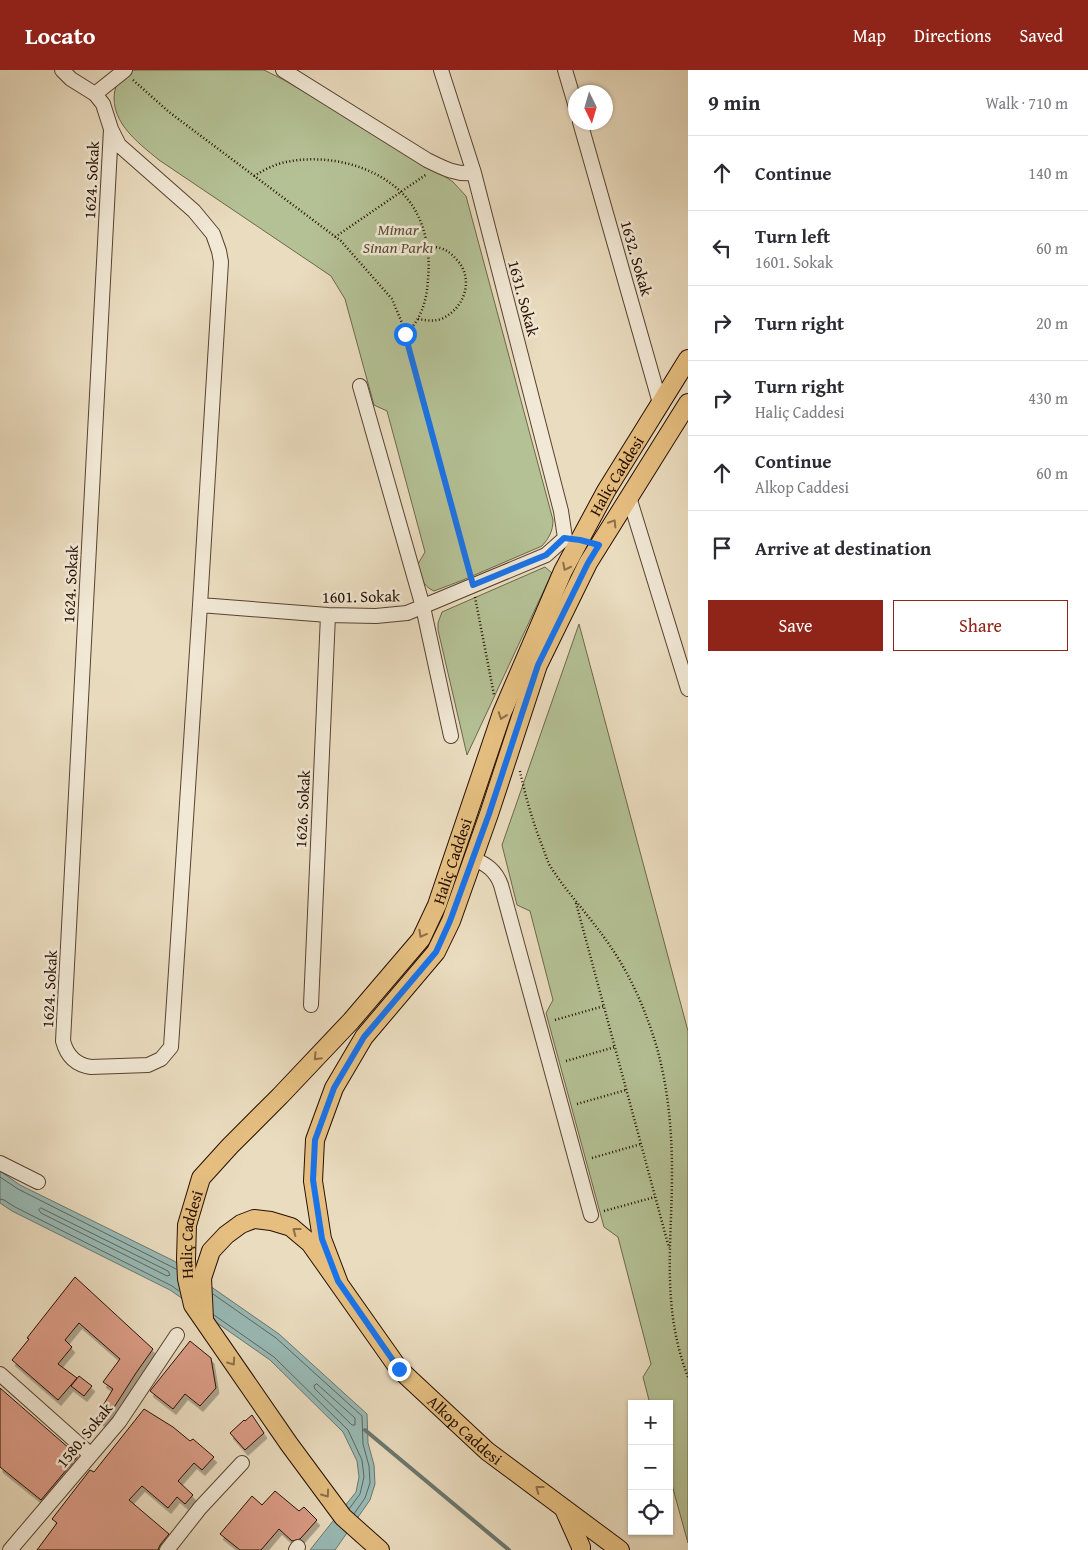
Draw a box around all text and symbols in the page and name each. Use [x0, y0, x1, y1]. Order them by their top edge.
text: Locato [25, 18, 96, 53]
text: Map [853, 22, 886, 49]
text: Directions [914, 22, 991, 49]
text: Saved [1019, 22, 1063, 49]
north arrow [568, 85, 613, 130]
text: 9 min [708, 87, 760, 118]
text: Walk · 710 m [985, 91, 1068, 115]
street label: 1624. Sokak [77, 140, 105, 220]
icon: ahead [708, 159, 736, 187]
text: Continue [755, 159, 832, 187]
text: 140 m [1028, 161, 1068, 185]
park label: Mimar Sinan Parkı [363, 217, 433, 259]
street label: 1632. Sokak [615, 217, 660, 300]
text: Turn left [755, 222, 830, 250]
icon: left [708, 234, 736, 262]
text: 60 m [1036, 236, 1068, 260]
text: 1601. Sokak [755, 250, 833, 274]
street label: 1631. Sokak [502, 257, 546, 340]
icon: right [708, 309, 736, 337]
text: Turn right [755, 309, 844, 337]
text: 20 m [1036, 311, 1068, 335]
route start [394, 323, 417, 346]
text: Turn right [755, 372, 844, 400]
icon: right [708, 384, 736, 412]
text: 430 m [1028, 386, 1068, 410]
text: Haliç Caddesi [755, 400, 844, 424]
street label: Haliç Caddesi [583, 431, 650, 520]
text: Continue [755, 447, 832, 475]
icon: ahead [708, 459, 736, 487]
text: 60 m [1036, 461, 1068, 485]
text: Alkop Caddesi [755, 475, 849, 499]
one-way arrow [606, 520, 616, 529]
icon: arrive [708, 534, 736, 562]
text: Arrive at destination [755, 534, 931, 562]
street label: 1624. Sokak [56, 544, 84, 624]
one-way arrow [562, 561, 572, 570]
street label: 1601. Sokak [322, 583, 401, 609]
button: Save [708, 600, 883, 651]
button: Share [893, 600, 1068, 651]
one-way arrow [498, 711, 508, 720]
street label: 1626. Sokak [288, 769, 316, 849]
street label: Haliç Caddesi [426, 814, 478, 907]
one-way arrow [419, 929, 429, 938]
street label: 1624. Sokak [35, 949, 63, 1029]
one-way arrow [314, 1052, 323, 1061]
street label: Haliç Caddesi [174, 1187, 209, 1279]
one-way arrow [293, 1229, 302, 1237]
one-way arrow [226, 1356, 235, 1366]
route end [388, 1358, 411, 1381]
street label: Alkop Caddesi [422, 1389, 508, 1471]
street label: 1580. Sokak [50, 1396, 118, 1473]
map controls [628, 1400, 673, 1535]
button: + [628, 1400, 673, 1445]
button: − [628, 1445, 673, 1490]
one-way arrow [536, 1487, 545, 1495]
one-way arrow [320, 1488, 329, 1498]
button: locate [628, 1490, 673, 1535]

